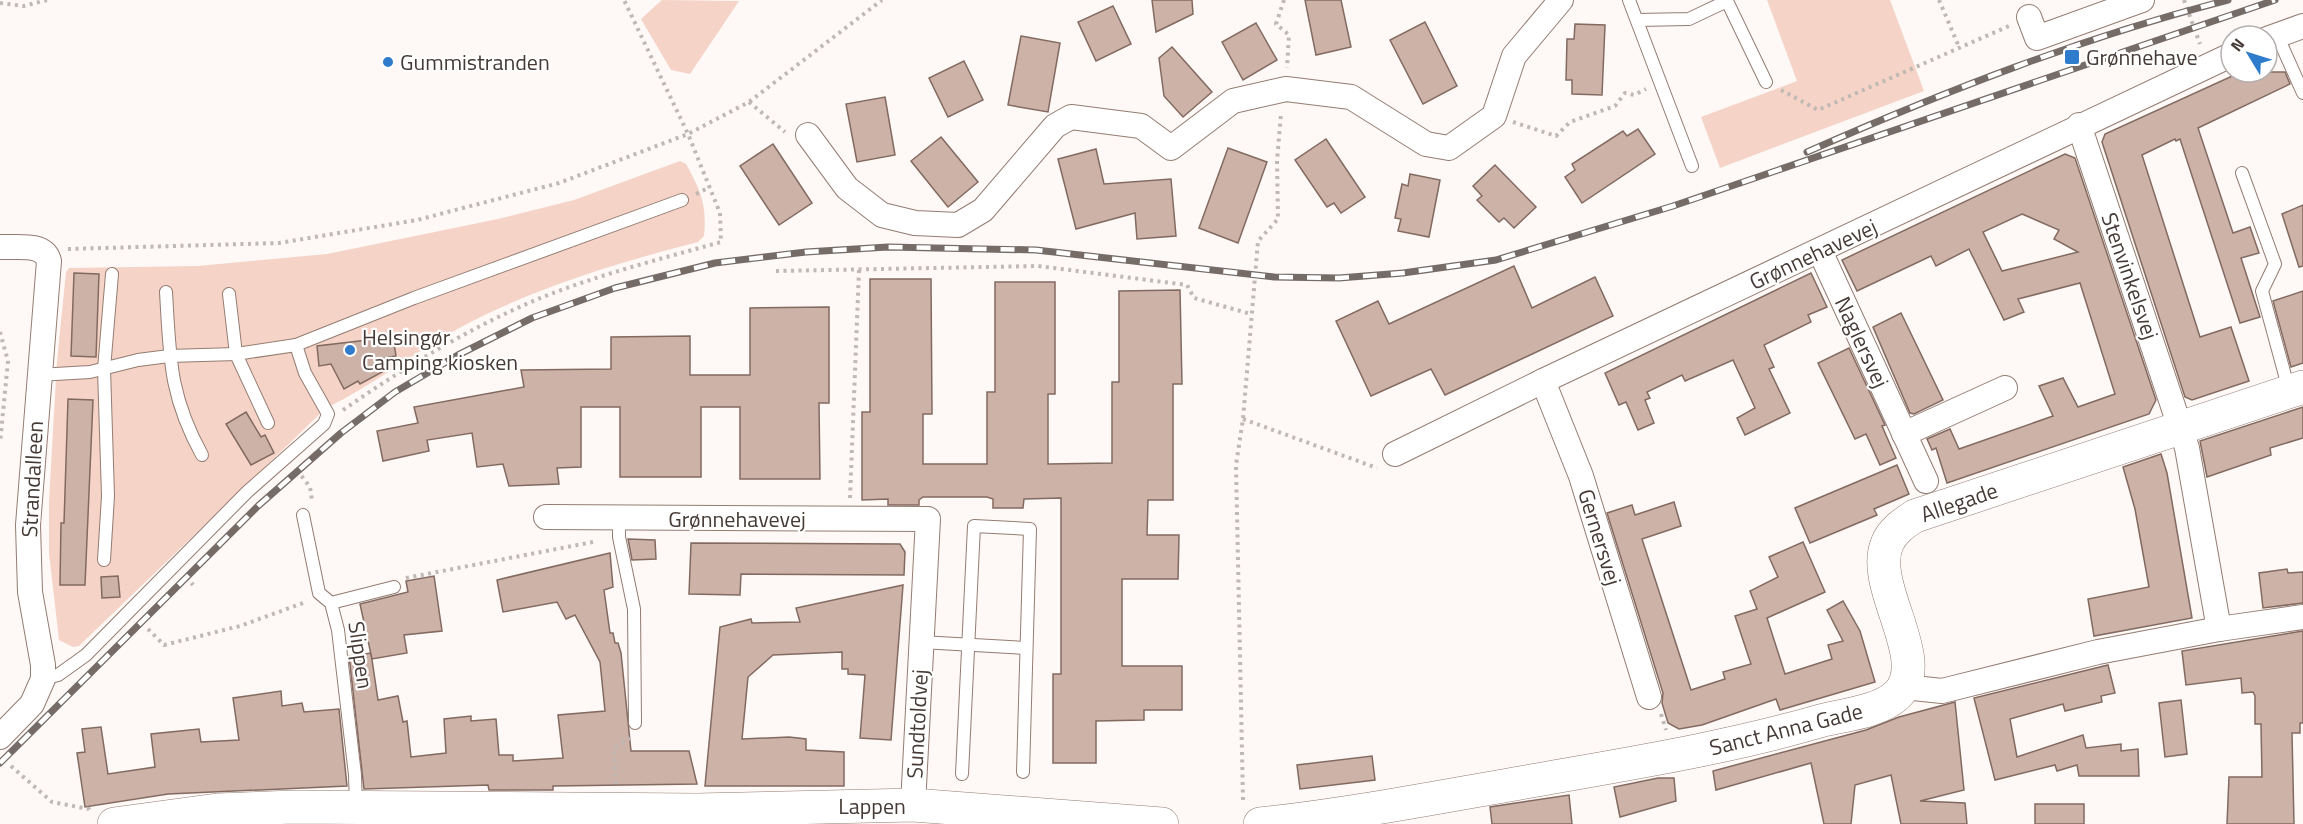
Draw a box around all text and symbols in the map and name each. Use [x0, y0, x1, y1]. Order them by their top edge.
north arrow [2219, 24, 2279, 84]
text: N [2224, 33, 2250, 57]
place label: Grønnehave [2086, 40, 2198, 74]
place label: Gummistranden [400, 45, 550, 79]
marker: Grønnehave [2063, 48, 2081, 66]
marker: Gummistranden [381, 55, 395, 69]
street label: Stenvinkelsvej [2092, 208, 2168, 344]
street label: Grønnehavevej [1743, 210, 1883, 298]
street label: Naglersvej [1826, 291, 1898, 393]
place label: Helsingør Camping kiosken [362, 320, 518, 379]
marker: Helsingør Camping kiosken [343, 343, 357, 357]
street label: Strandalleen [12, 420, 52, 538]
street label: Allegade [1916, 473, 2002, 531]
street label: Gernersvej [1569, 485, 1631, 589]
street label: Grønnehavevej [668, 502, 806, 536]
street label: Slippen [339, 619, 383, 691]
street label: Sundtoldvej [897, 668, 937, 780]
street label: Sanct Anna Gade [1706, 694, 1866, 764]
street label: Lappen [838, 789, 906, 823]

